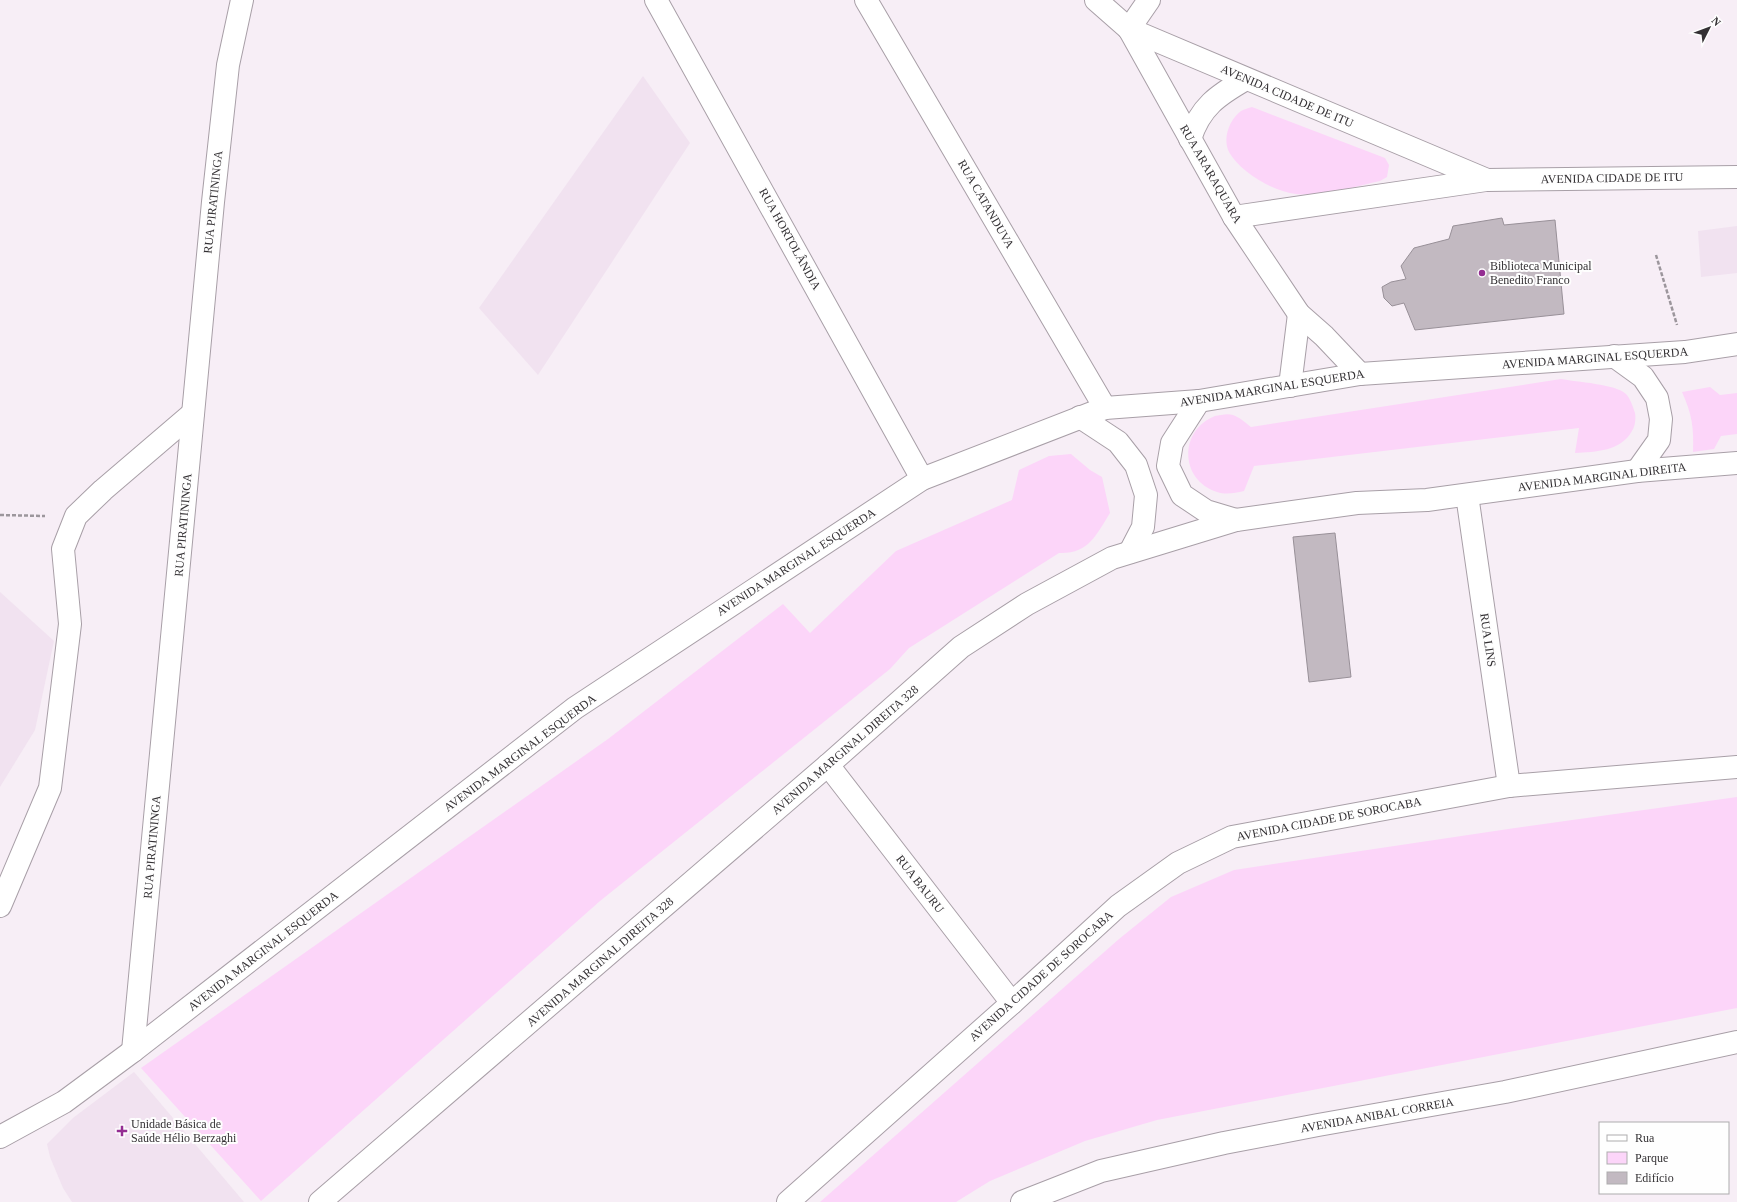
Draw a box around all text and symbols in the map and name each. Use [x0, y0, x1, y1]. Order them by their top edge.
north arrow [1689, 8, 1729, 48]
text: N [1709, 14, 1724, 28]
street label: AVENIDA CIDADE DE ITU [1219, 62, 1356, 130]
street label: RUA ARARAQUARA [1177, 122, 1245, 226]
street label: RUA PIRATININGA [201, 149, 225, 254]
street label: RUA CATANDUVA [955, 157, 1017, 251]
street label: AVENIDA CIDADE DE ITU [1541, 170, 1684, 186]
street label: RUA HORTOLÂNDIA [756, 186, 824, 293]
place label: Biblioteca Municipal Benedito Franco [1490, 259, 1592, 287]
marker: Biblioteca Municipal Benedito Franco [1477, 268, 1487, 278]
street label: AVENIDA MARGINAL ESQUERDA [1501, 344, 1689, 371]
street label: AVENIDA MARGINAL ESQUERDA [1179, 366, 1366, 410]
street label: AVENIDA MARGINAL DIREITA [1517, 460, 1687, 494]
street label: RUA PIRATININGA [172, 472, 195, 577]
street label: AVENIDA MARGINAL ESQUERDA [714, 505, 878, 619]
street label: RUA LINS [1477, 612, 1499, 668]
street label: AVENIDA MARGINAL DIREITA 328 [769, 682, 921, 818]
street label: AVENIDA MARGINAL ESQUERDA [441, 691, 599, 815]
street label: RUA PIRATININGA [141, 794, 164, 899]
street label: AVENIDA CIDADE DE SOROCABA [1235, 794, 1423, 844]
street label: RUA BAURU [893, 852, 947, 916]
street label: AVENIDA MARGINAL ESQUERDA [185, 888, 341, 1014]
street label: AVENIDA MARGINAL DIREITA 328 [524, 894, 676, 1030]
street label: AVENIDA CIDADE DE SOROCABA [966, 908, 1116, 1044]
street label: AVENIDA ANIBAL CORREIA [1299, 1095, 1455, 1135]
place label: Unidade Básica de Saúde Hélio Berzaghi [131, 1117, 237, 1145]
legend [1599, 1122, 1729, 1194]
marker: Unidade Básica de Saúde Hélio Berzaghi [116, 1125, 128, 1137]
text: Rua [1635, 1131, 1655, 1145]
text: Parque [1635, 1151, 1668, 1165]
text: Edifício [1635, 1171, 1674, 1185]

